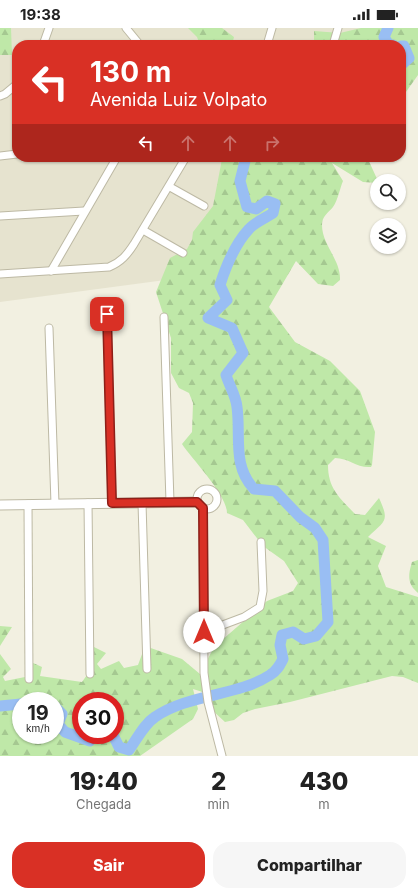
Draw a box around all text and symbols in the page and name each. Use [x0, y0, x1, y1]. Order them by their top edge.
text: 19:38 [20, 5, 61, 24]
text: 130 m [90, 55, 171, 89]
icon: left [24, 56, 76, 108]
text: Avenida Luiz Volpato [90, 89, 267, 110]
icon: left [135, 132, 157, 154]
icon: ahead [177, 132, 199, 154]
icon: ahead [219, 132, 241, 154]
icon: right [261, 132, 283, 154]
map controls [370, 174, 406, 254]
button: search [370, 174, 406, 210]
button: layers [370, 218, 406, 254]
pin [90, 297, 124, 331]
icon: arrive [96, 303, 118, 325]
position arrow [183, 611, 225, 653]
speed limit sign: 30 [72, 692, 124, 744]
text: 19 [27, 701, 49, 725]
text: km/h [26, 722, 50, 734]
text: 19:40 [70, 767, 138, 796]
text: 2 [211, 767, 226, 796]
text: 430 [299, 767, 348, 796]
text: Chegada [76, 796, 131, 812]
text: min [207, 796, 230, 812]
text: m [318, 796, 330, 812]
button: Sair [12, 842, 205, 888]
button: Compartilhar [213, 842, 406, 888]

